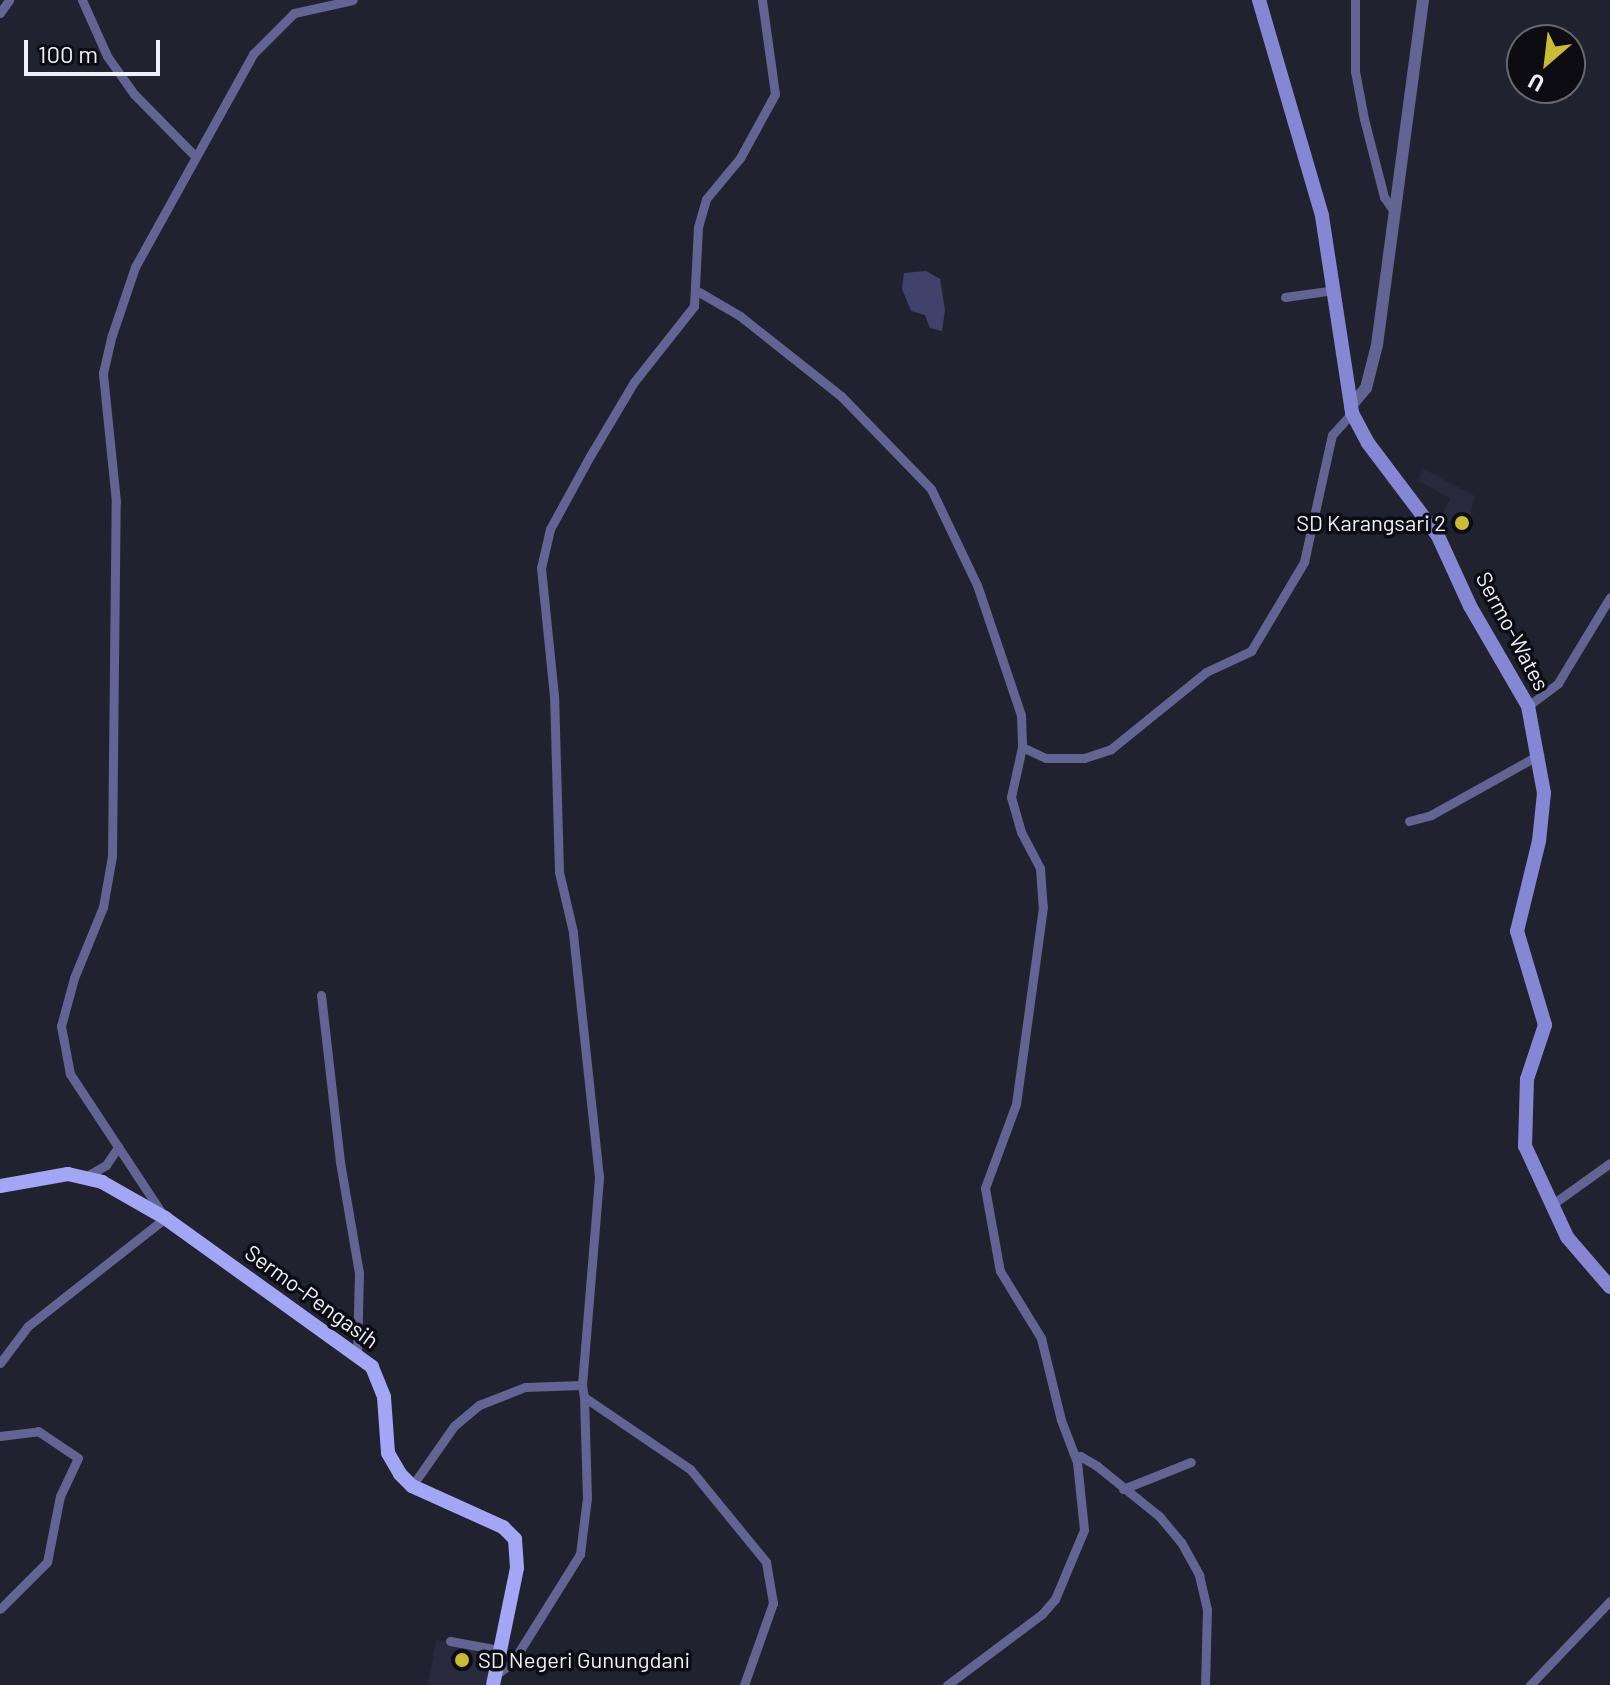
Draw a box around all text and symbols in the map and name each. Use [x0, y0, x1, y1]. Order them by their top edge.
scale bar [28, 24, 164, 74]
north arrow [1506, 24, 1586, 104]
text: 100 m [38, 39, 98, 68]
text: U [1523, 69, 1548, 98]
place label: SD Karangsari 2 [1296, 510, 1446, 536]
marker: SD Karangsari 2 [1453, 514, 1471, 532]
street label: Sermo-Wates [1471, 567, 1555, 695]
street label: Sermo-Pengasih [240, 1239, 384, 1353]
place label: SD Negeri Gunungdani [478, 1647, 690, 1673]
marker: SD Negeri Gunungdani [453, 1651, 471, 1669]

